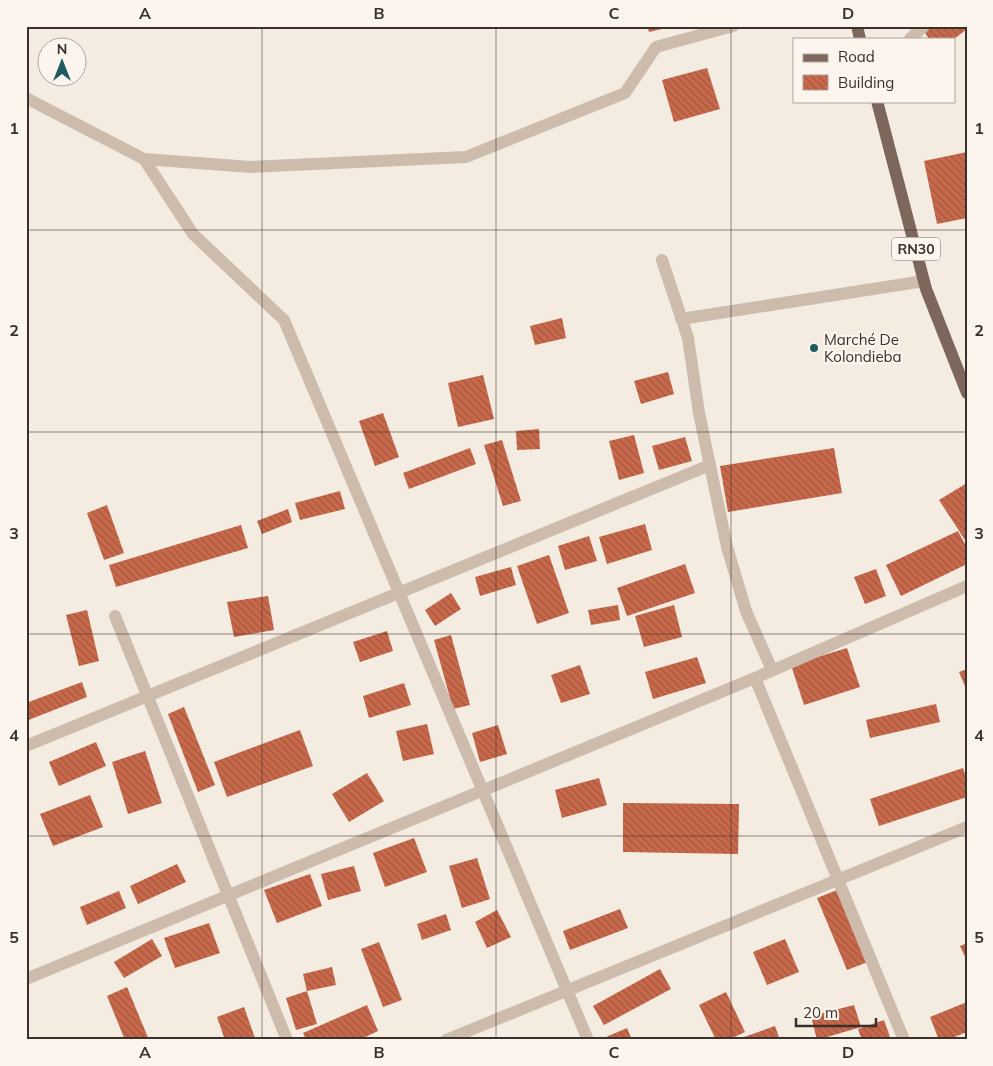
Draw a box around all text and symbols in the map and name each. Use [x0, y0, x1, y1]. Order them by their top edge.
text: A [139, 3, 151, 23]
text: B [373, 3, 385, 23]
text: C [609, 3, 620, 23]
text: D [842, 3, 854, 23]
north arrow [38, 38, 88, 88]
legend [793, 38, 956, 102]
text: N [57, 40, 67, 58]
text: Road [838, 47, 875, 66]
text: Building [838, 73, 894, 92]
text: 1 [9, 118, 19, 138]
text: 1 [974, 118, 984, 138]
road number: RN30 [892, 238, 940, 260]
text: 2 [9, 320, 19, 340]
text: 2 [974, 320, 984, 340]
place label: Marché De Kolondieba [824, 330, 902, 366]
marker: Marché De Kolondieba [808, 342, 820, 354]
text: 3 [9, 523, 19, 543]
text: 3 [974, 523, 984, 543]
text: 4 [9, 725, 19, 745]
text: 4 [974, 725, 984, 745]
text: 5 [9, 927, 19, 947]
text: 5 [974, 927, 984, 947]
scale bar [796, 996, 876, 1028]
text: 20 m [803, 1003, 838, 1022]
text: A [139, 1042, 151, 1062]
text: B [373, 1042, 385, 1062]
text: C [609, 1042, 620, 1062]
text: D [842, 1042, 854, 1062]

